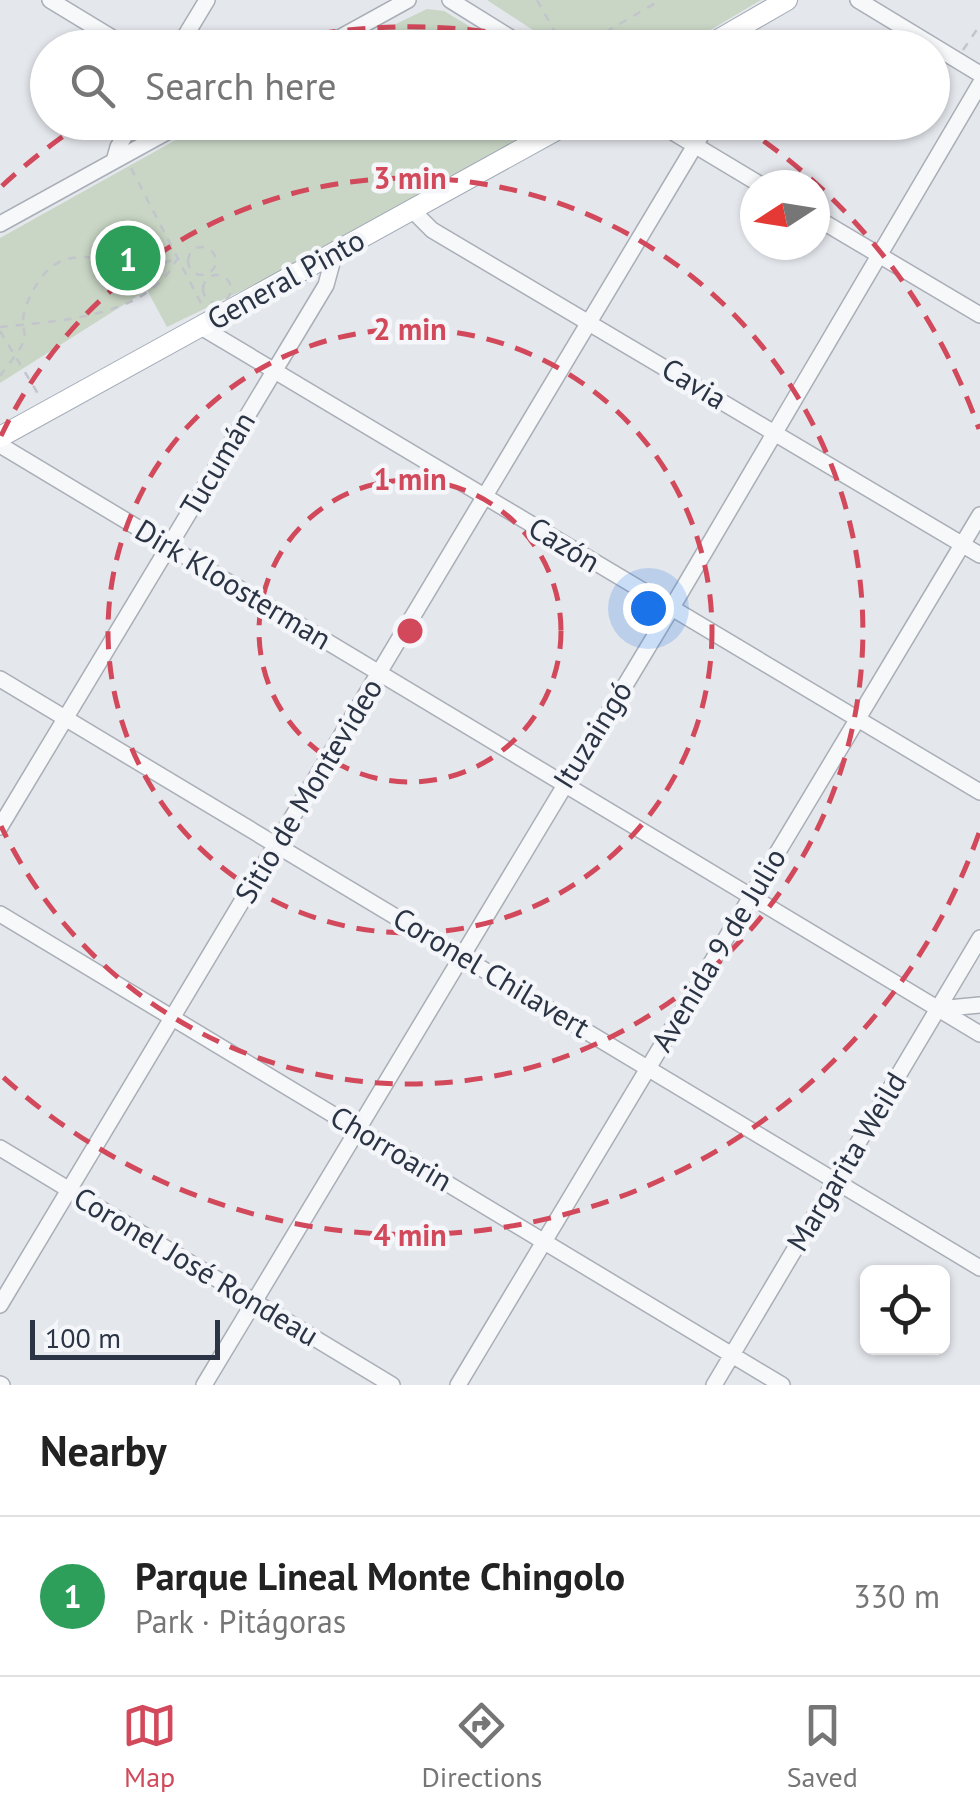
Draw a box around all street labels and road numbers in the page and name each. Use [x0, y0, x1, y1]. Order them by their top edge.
street label: General Pinto [200, 219, 371, 338]
street label: Cavia [655, 348, 734, 417]
street label: Tucumán [170, 404, 263, 523]
street label: Cazón [522, 507, 608, 580]
street label: Dirk Kloosterman [129, 510, 339, 658]
street label: Sitio de Montevideo [225, 670, 390, 910]
street label: Ituzaingó [543, 673, 640, 795]
street label: Avenida 9 de Julio [642, 840, 794, 1058]
street label: Coronel Chilavert [386, 898, 597, 1046]
street label: Margarita Weild [777, 1064, 915, 1258]
street label: Chorroarin [324, 1096, 460, 1199]
street label: Coronel José Rondeau [67, 1177, 326, 1354]

